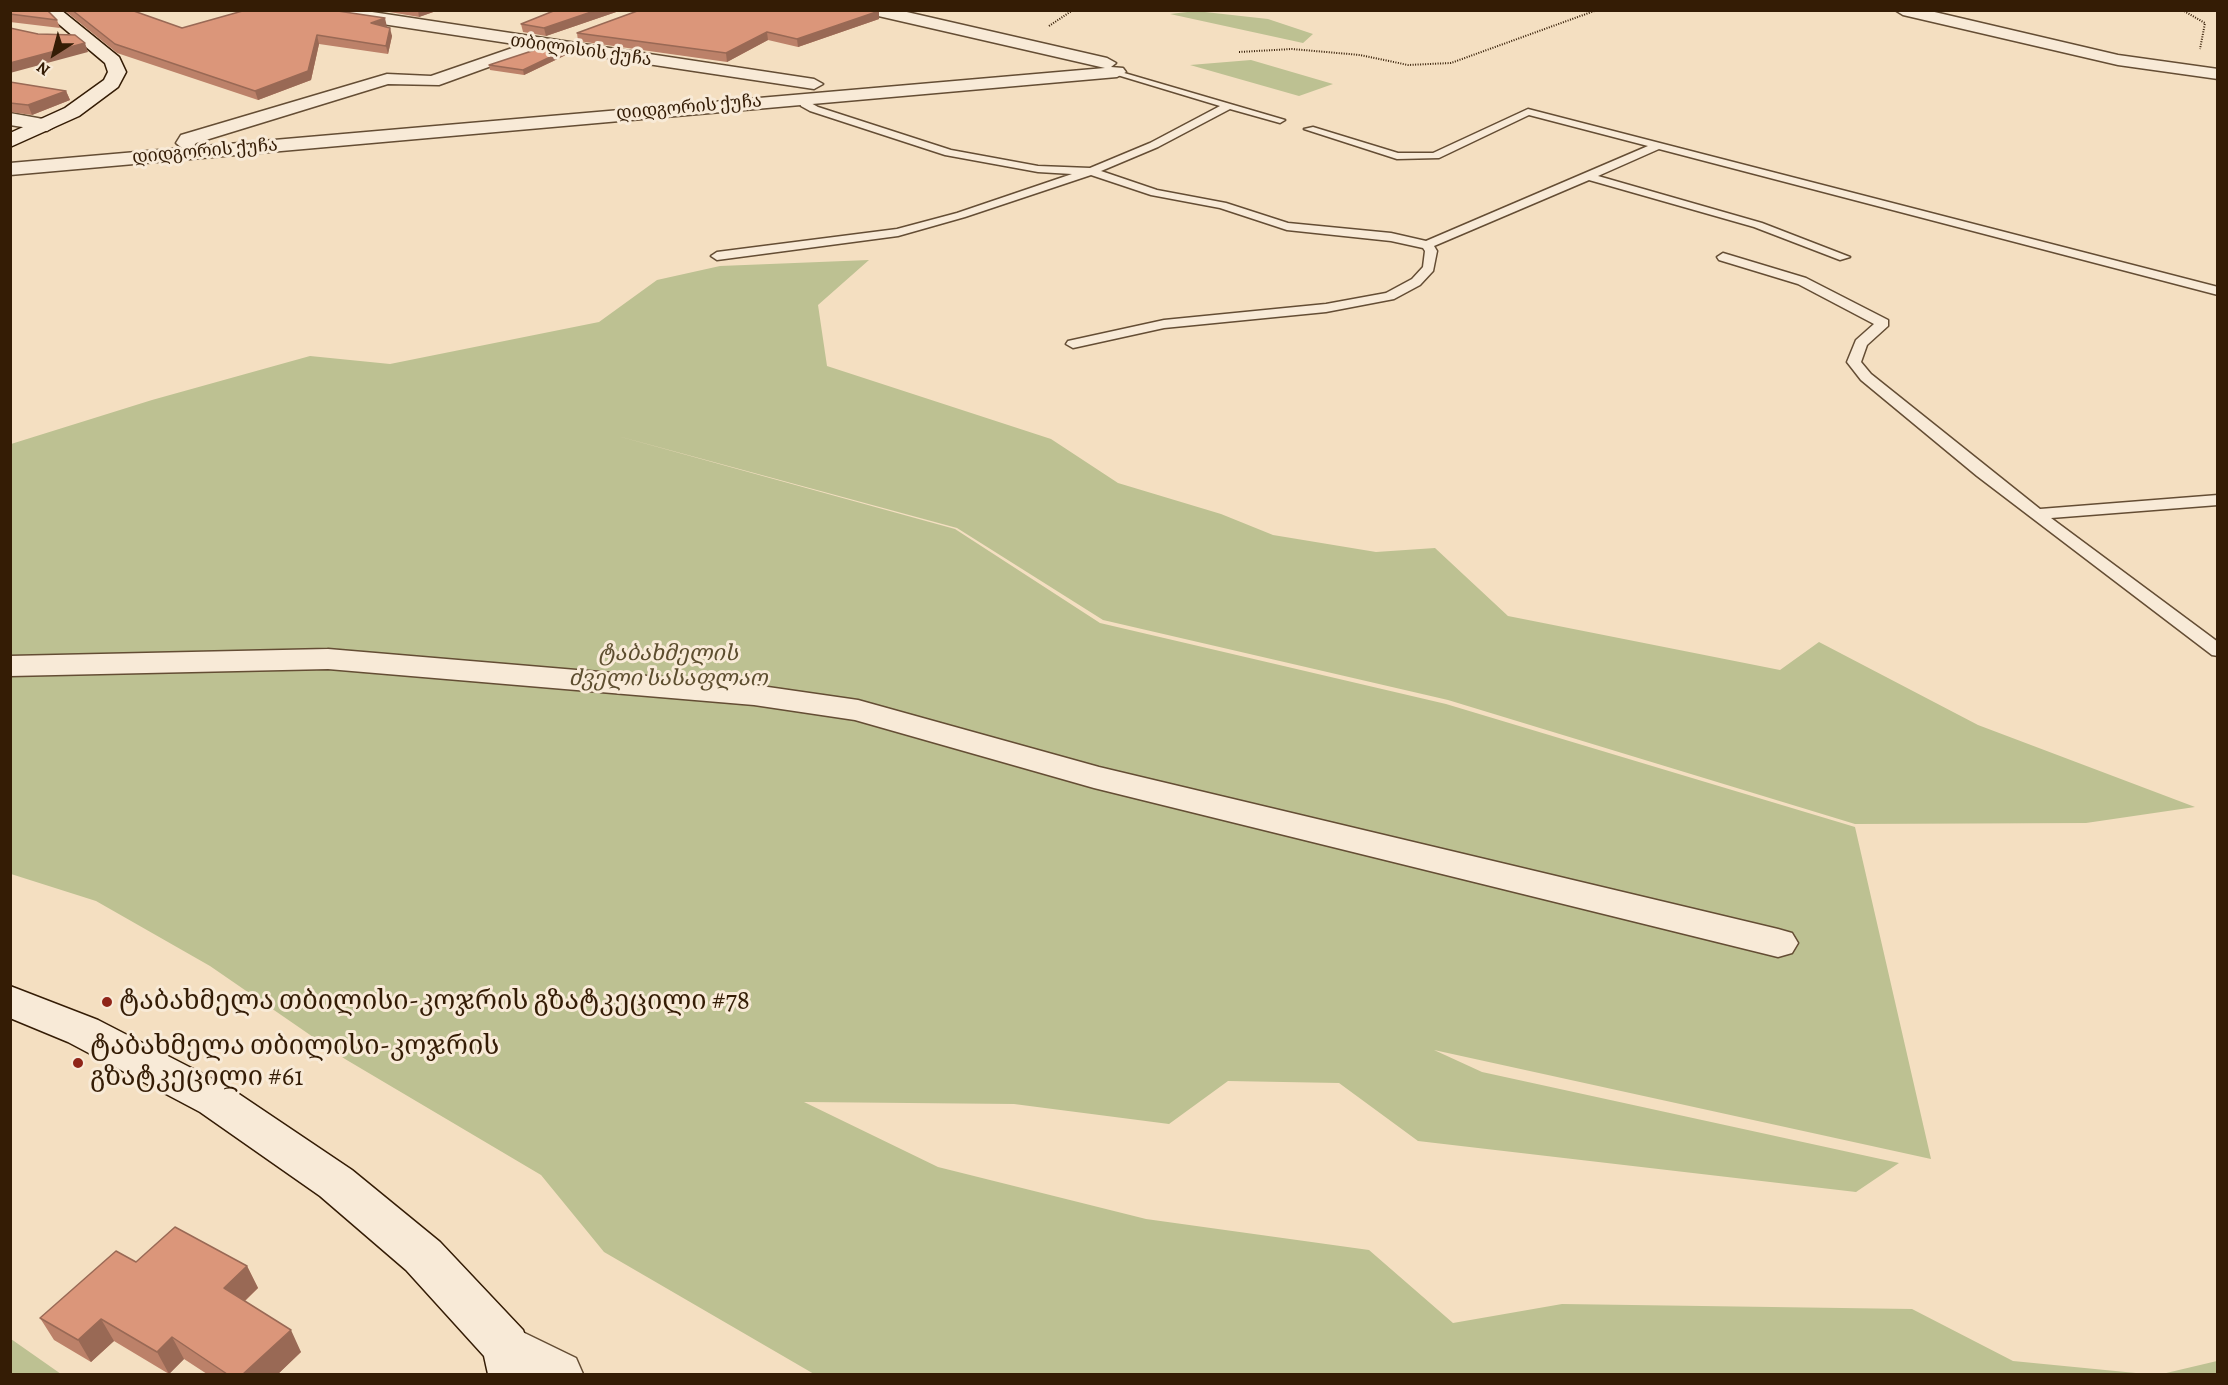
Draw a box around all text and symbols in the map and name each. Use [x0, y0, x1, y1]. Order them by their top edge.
north arrow [24, 24, 84, 84]
street label: თბილისის ქუჩა [509, 30, 653, 72]
text: N [32, 56, 55, 81]
street label: დიდგორის ქუჩა [615, 91, 763, 125]
street label: დიდგორის ქუჩა [131, 135, 279, 169]
park label: ტაბახმელის ძველი სასაფლაო [569, 642, 767, 694]
place label: ტაბახმელა თბილისი-კოჯრის გზატკეცილი #78 [119, 986, 750, 1018]
marker: ტაბახმელა თბილისი-კოჯრის გზატკეცილი #78 [100, 995, 114, 1009]
place label: ტაბახმელა თბილისი-კოჯრის გზატკეცილი #61 [90, 1031, 499, 1094]
marker: ტაბახმელა თბილისი-კოჯრის გზატკეცილი #61 [71, 1056, 85, 1070]

